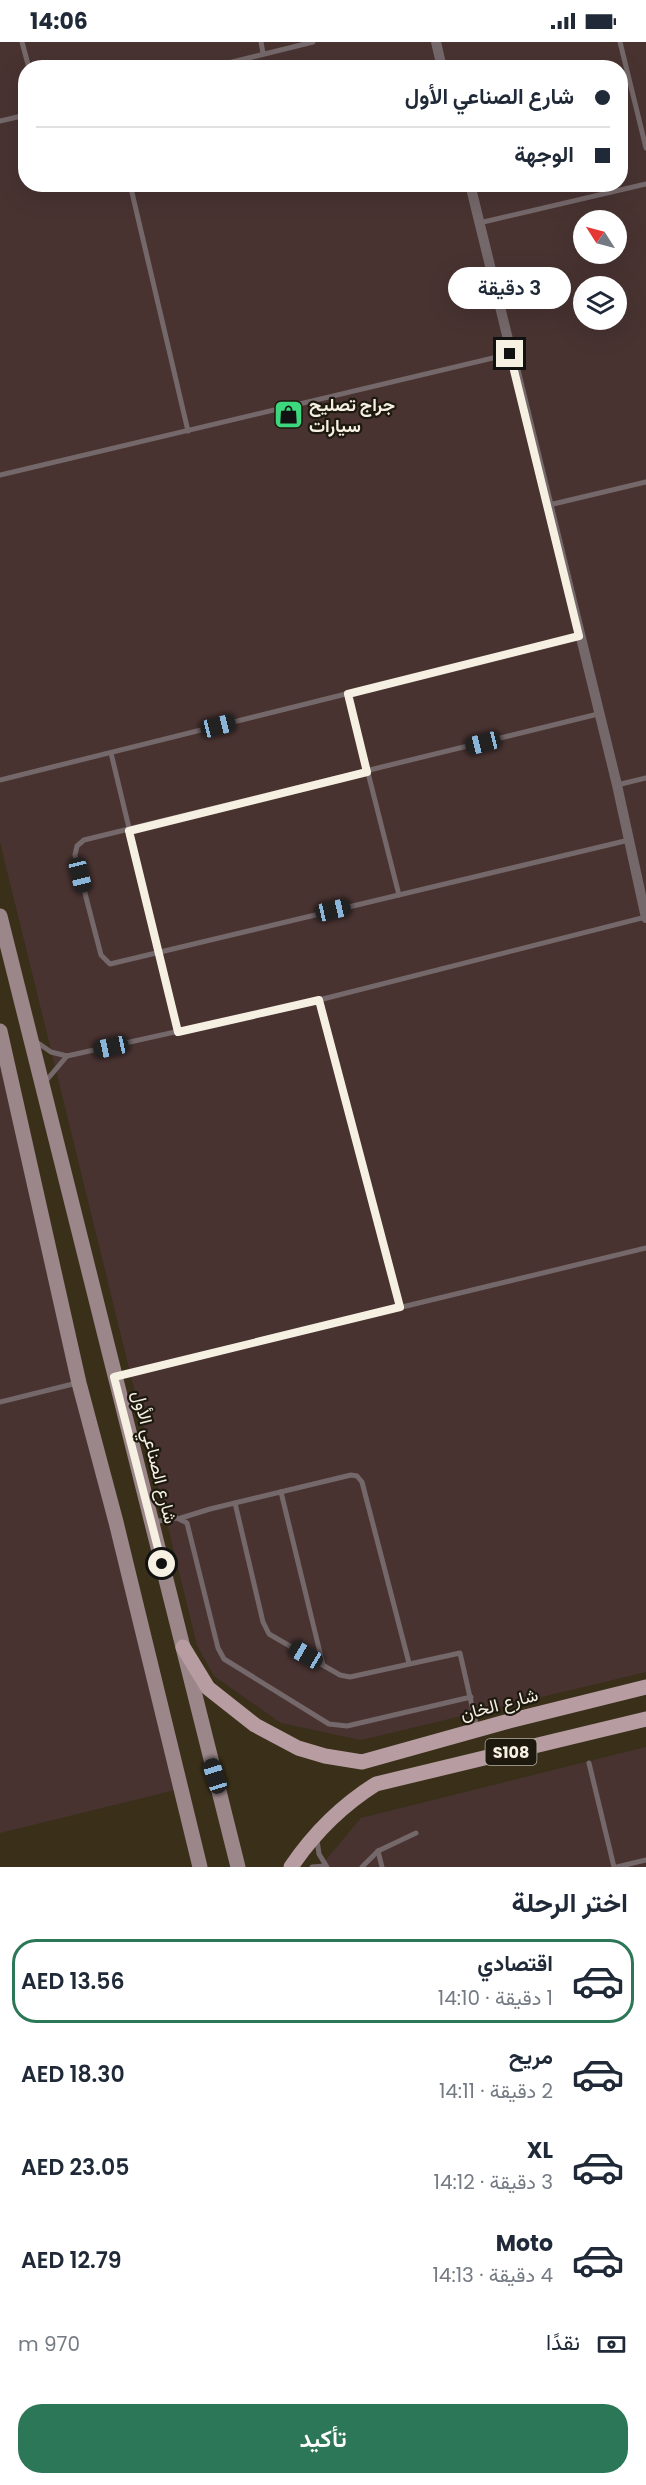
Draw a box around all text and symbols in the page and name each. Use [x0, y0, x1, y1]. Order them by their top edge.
text: 14:06 [30, 6, 88, 37]
text: شارع الصناعي الأول [405, 81, 574, 112]
text: الوجهة [514, 139, 574, 170]
north arrow [573, 210, 627, 264]
map controls [573, 210, 627, 330]
callout: 3 دقيقة [448, 267, 572, 309]
text: 3 دقيقة [478, 274, 541, 302]
button: layers [573, 276, 627, 330]
route end [496, 340, 523, 367]
place label: جراج تصليح سيارات [309, 392, 395, 438]
shop icon: جراج تصليح سيارات [272, 398, 304, 430]
car [198, 713, 238, 739]
car [463, 730, 503, 756]
car [67, 855, 93, 895]
car [313, 897, 353, 923]
car [92, 1034, 130, 1060]
street label: شارع الصناعي الأول [123, 1388, 184, 1527]
route start [148, 1550, 175, 1577]
car [286, 1638, 326, 1672]
street label: شارع الخان [457, 1682, 541, 1726]
road number: S108 [486, 1739, 536, 1765]
car [201, 1756, 229, 1796]
text: اختر الرحلة [512, 1884, 628, 1921]
text: اقتصادي [477, 1948, 553, 1979]
icon: car [571, 1954, 625, 2008]
text: AED 13.56 [21, 1966, 125, 1997]
text: 1 دقيقة · 14:10 [438, 1984, 553, 2012]
text: مريح [509, 2041, 553, 2072]
icon: car [571, 2047, 625, 2101]
text: AED 18.30 [21, 2059, 125, 2090]
text: 2 دقيقة · 14:11 [439, 2077, 553, 2105]
text: XL [527, 2135, 553, 2166]
icon: car [571, 2140, 625, 2194]
text: AED 23.05 [21, 2152, 129, 2183]
text: 3 دقيقة · 14:12 [434, 2168, 553, 2196]
text: Moto [496, 2228, 553, 2259]
icon: car [571, 2233, 625, 2287]
text: AED 12.79 [21, 2245, 122, 2276]
text: 4 دقيقة · 14:13 [432, 2261, 553, 2289]
text: نقدًا [546, 2327, 580, 2358]
icon: cash [595, 2328, 628, 2361]
text: 970 m [18, 2330, 80, 2358]
button: تأكيد [18, 2404, 628, 2473]

